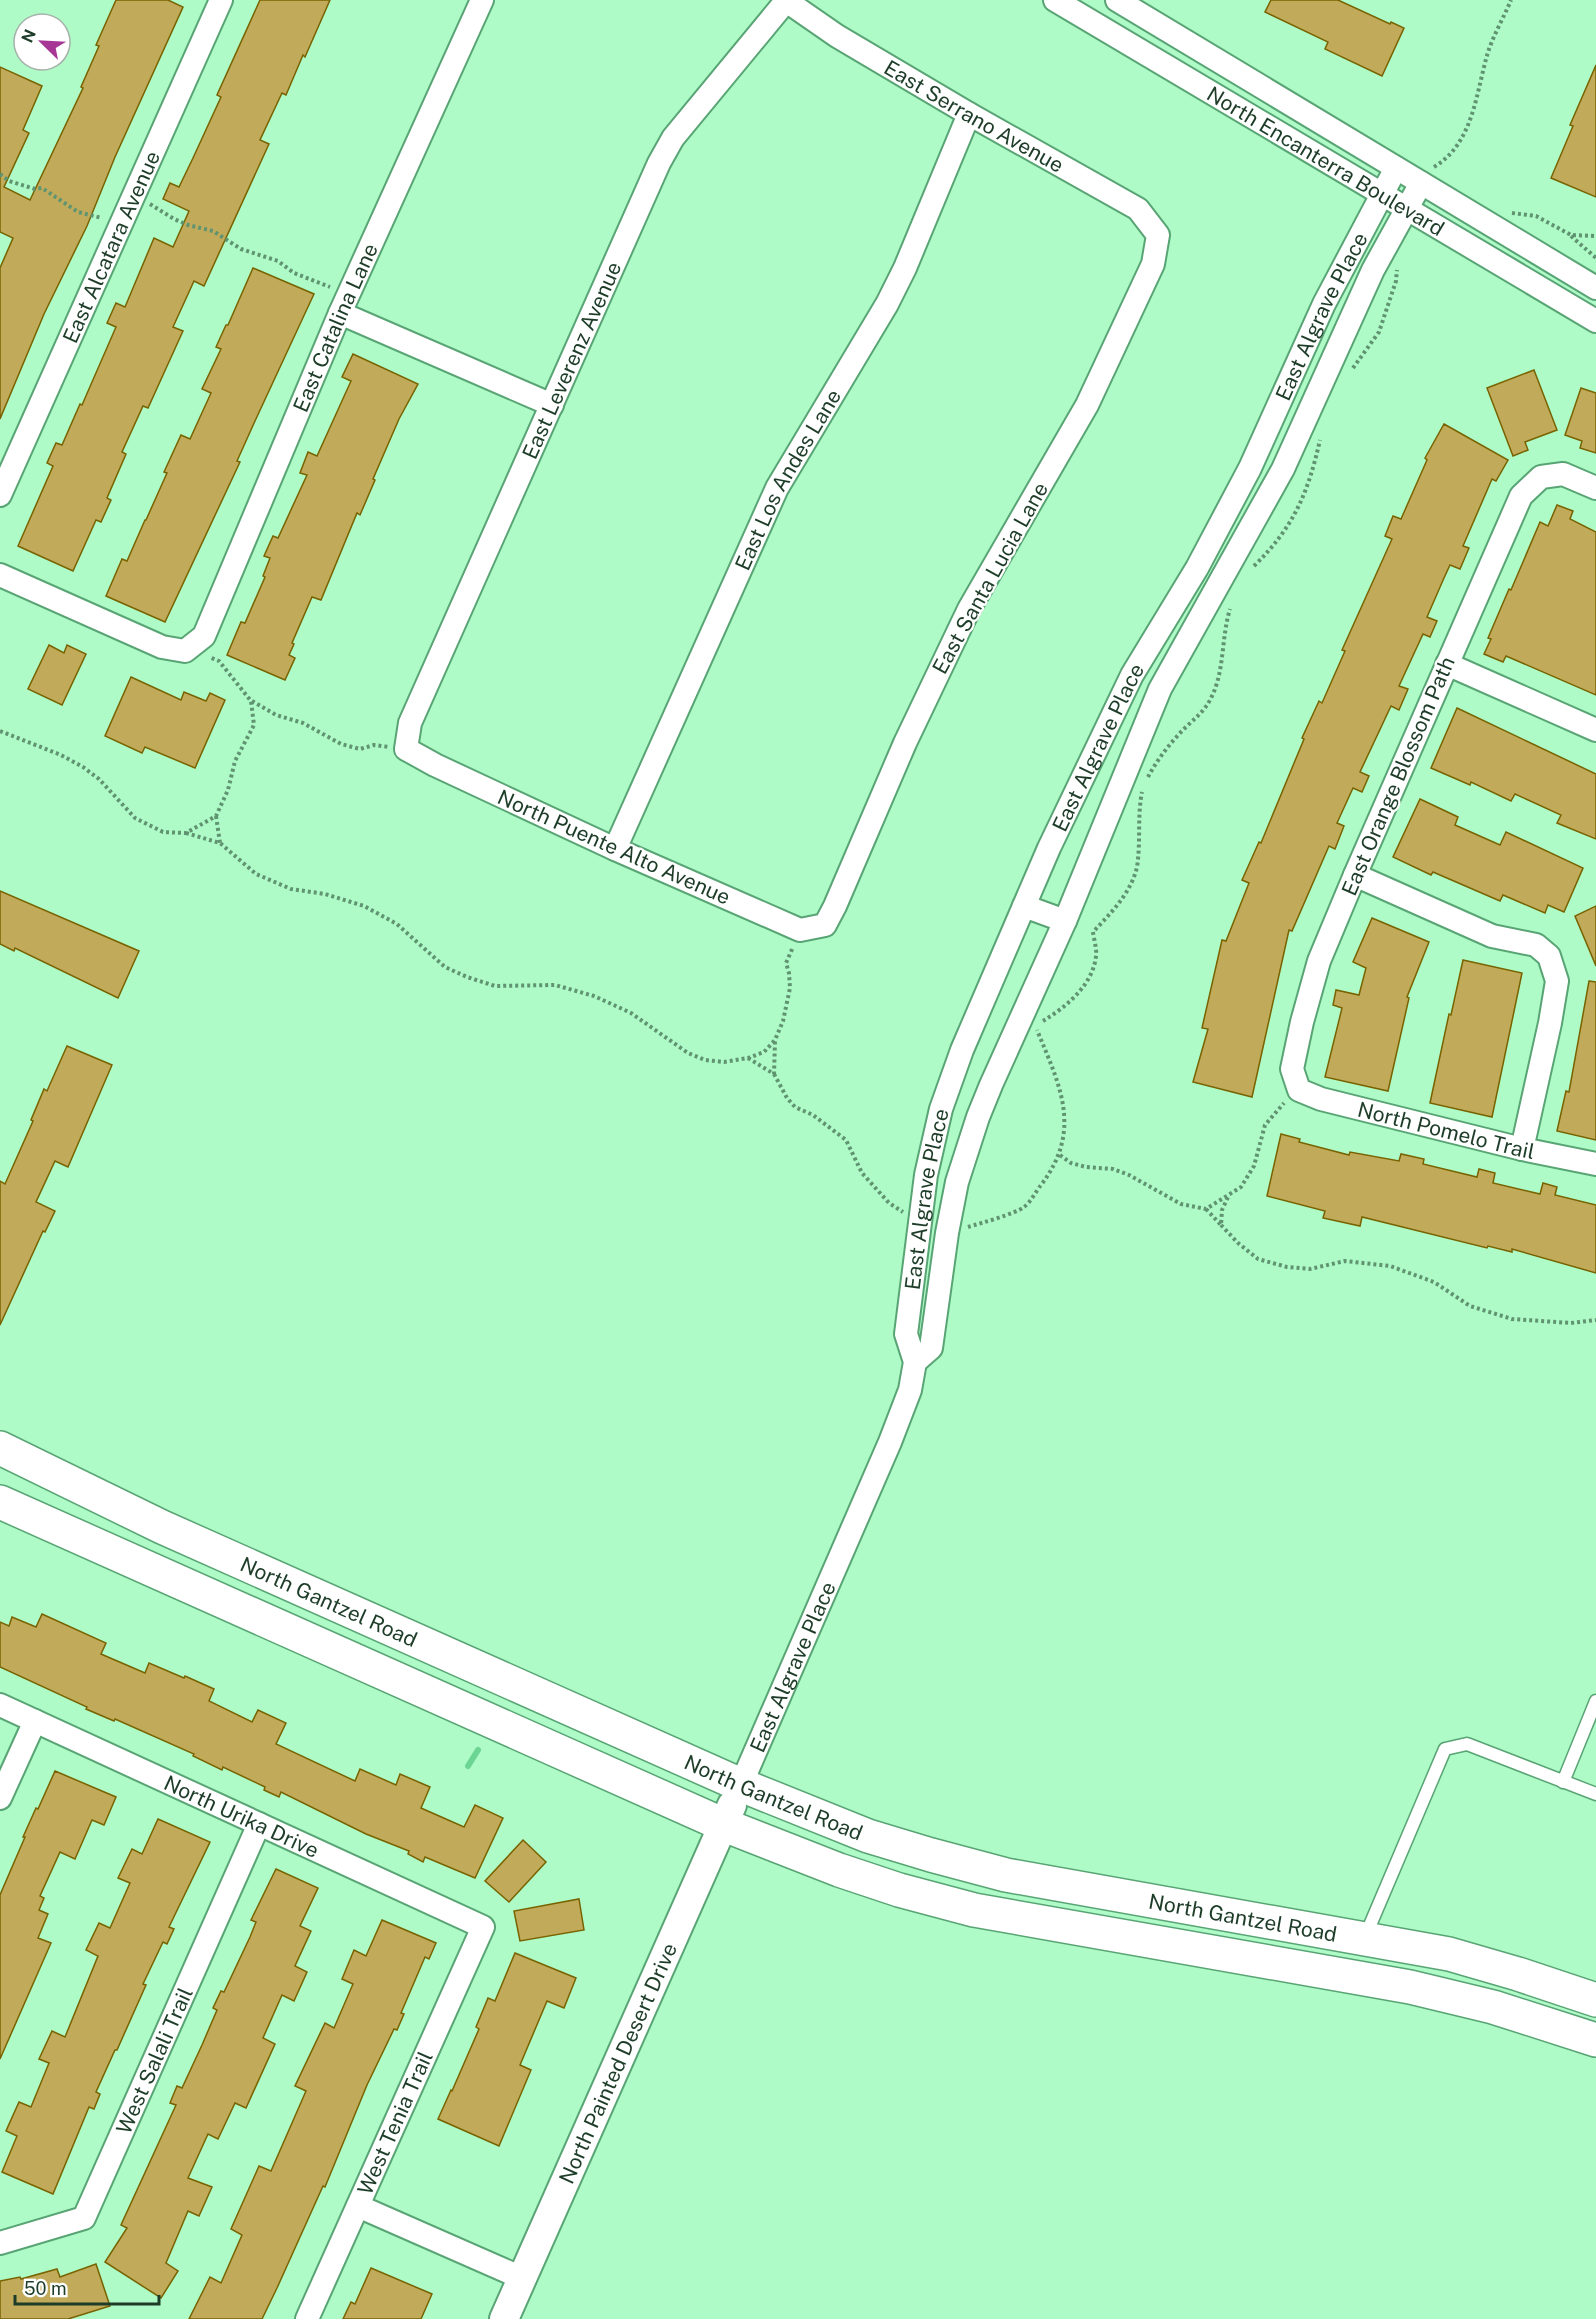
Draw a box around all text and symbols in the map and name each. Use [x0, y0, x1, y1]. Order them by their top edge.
north arrow [12, 12, 72, 72]
text: N [18, 27, 40, 46]
street label: East Serrano Avenue [880, 54, 1068, 177]
street label: North Encanterra Boulevard [1203, 81, 1449, 241]
street label: East Alcatara Avenue [57, 147, 165, 347]
street label: East Algrave Place [1270, 228, 1372, 404]
street label: East Catalina Lane [287, 239, 382, 415]
street label: East Leverenz Avenue [517, 258, 626, 463]
street label: East Los Andes Lane [729, 384, 846, 574]
street label: East Santa Lucia Lane [927, 478, 1053, 678]
street label: East Orange Blossom Path [1336, 653, 1460, 899]
street label: East Algrave Place [1046, 658, 1149, 835]
street label: North Puente Alto Avenue [494, 784, 734, 910]
street label: North Pomelo Trail [1355, 1096, 1537, 1164]
street label: East Algrave Place [899, 1106, 953, 1291]
street label: North Gantzel Road [237, 1551, 421, 1652]
street label: East Algrave Place [744, 1578, 840, 1756]
street label: North Gantzel Road [681, 1749, 867, 1845]
street label: North Urika Drive [160, 1770, 323, 1862]
street label: North Gantzel Road [1147, 1888, 1339, 1946]
street label: North Painted Desert Drive [553, 1939, 682, 2187]
street label: West Salali Trail [111, 1983, 197, 2138]
street label: West Tenia Trail [352, 2047, 438, 2199]
scale bar [15, 2268, 159, 2306]
text: 50 m [24, 2278, 67, 2299]

